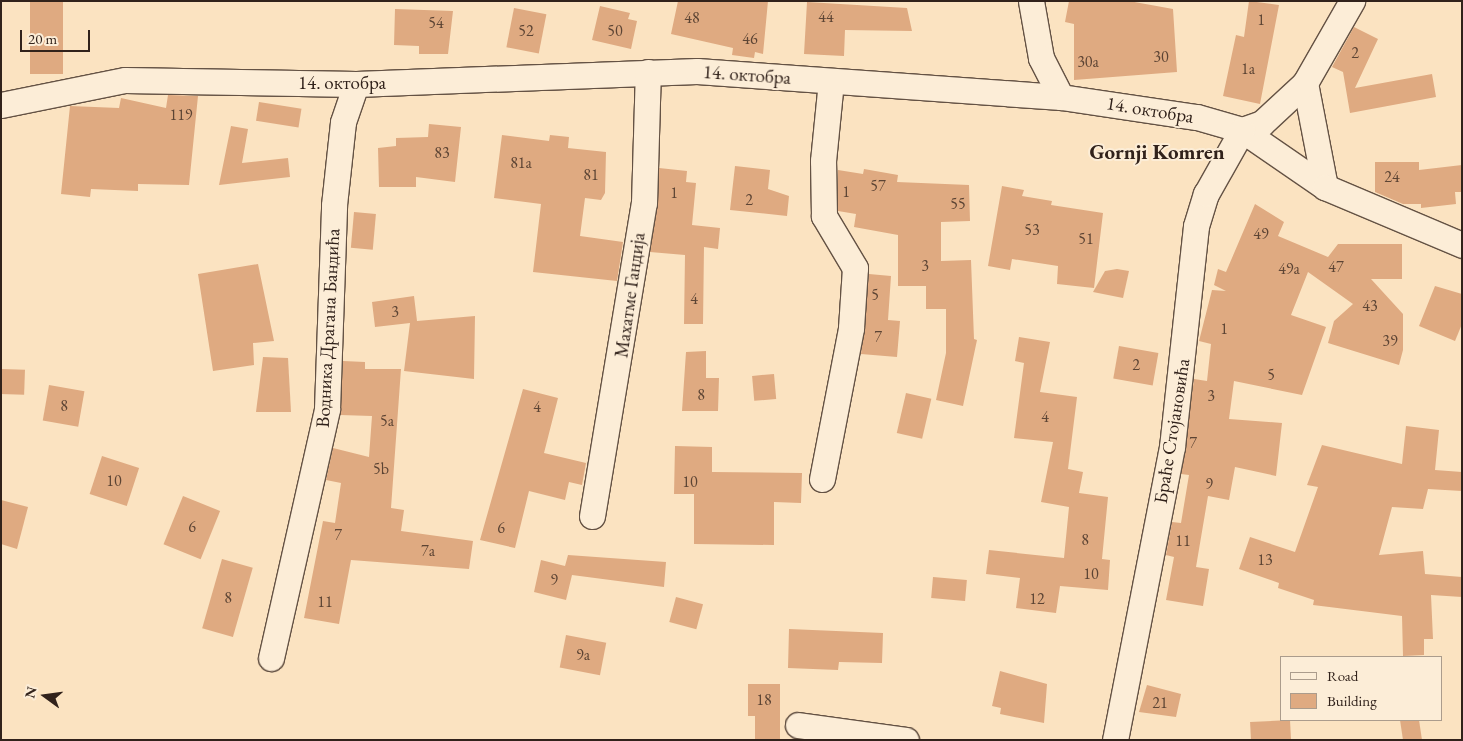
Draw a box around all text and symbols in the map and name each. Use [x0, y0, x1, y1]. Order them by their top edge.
house number: 44 [818, 7, 834, 27]
house number: 48 [684, 8, 700, 28]
house number: 1 [1257, 10, 1265, 30]
house number: 54 [428, 13, 444, 33]
scale bar [22, 20, 92, 52]
house number: 52 [518, 21, 534, 41]
house number: 50 [607, 21, 623, 41]
text: 20 m [28, 29, 57, 48]
house number: 46 [742, 29, 758, 49]
house number: 2 [1351, 43, 1359, 63]
house number: 30 [1153, 47, 1169, 67]
house number: 30a [1077, 52, 1099, 72]
house number: 1a [1241, 59, 1255, 79]
street label: 14. октобра [702, 61, 792, 89]
street label: 14. октобра [298, 72, 386, 94]
street label: 14. октобра [1105, 92, 1195, 128]
house number: 119 [169, 105, 193, 125]
district label: Gornji Komren [1089, 139, 1225, 165]
house number: 83 [434, 143, 450, 163]
house number: 81a [510, 153, 532, 173]
house number: 81 [583, 165, 599, 185]
house number: 24 [1384, 167, 1400, 187]
house number: 57 [870, 176, 886, 196]
house number: 1 [842, 182, 850, 202]
house number: 1 [670, 183, 678, 203]
house number: 2 [745, 190, 753, 210]
house number: 55 [950, 194, 966, 214]
house number: 53 [1024, 220, 1040, 240]
house number: 49 [1253, 224, 1269, 244]
street label: Водника Драгана Бандића [311, 228, 345, 428]
house number: 51 [1078, 229, 1094, 249]
street label: Махатме Гандија [610, 231, 650, 359]
house number: 3 [921, 256, 929, 276]
house number: 47 [1328, 257, 1344, 277]
house number: 49a [1278, 259, 1300, 279]
house number: 5 [871, 285, 879, 305]
house number: 4 [690, 289, 698, 309]
house number: 43 [1362, 296, 1378, 316]
house number: 3 [391, 302, 399, 322]
house number: 1 [1220, 319, 1228, 339]
house number: 7 [874, 327, 882, 347]
house number: 39 [1382, 331, 1398, 351]
house number: 2 [1132, 355, 1140, 375]
street label: Браће Стојановића [1149, 357, 1195, 505]
house number: 5 [1267, 365, 1275, 385]
house number: 8 [697, 385, 705, 405]
house number: 3 [1207, 386, 1215, 406]
house number: 8 [60, 396, 68, 416]
house number: 4 [533, 397, 541, 417]
house number: 4 [1041, 407, 1049, 427]
house number: 5a [380, 411, 394, 431]
house number: 7 [1189, 433, 1197, 453]
house number: 5b [373, 459, 389, 479]
house number: 10 [106, 471, 122, 491]
house number: 10 [682, 472, 698, 492]
house number: 9 [1205, 474, 1213, 494]
house number: 6 [188, 517, 196, 537]
house number: 6 [497, 518, 505, 538]
house number: 7 [334, 525, 342, 545]
house number: 8 [1081, 530, 1089, 550]
house number: 11 [1175, 531, 1191, 551]
house number: 7a [421, 541, 435, 561]
house number: 13 [1257, 550, 1273, 570]
house number: 10 [1083, 564, 1099, 584]
house number: 9 [550, 570, 558, 590]
house number: 8 [224, 588, 232, 608]
house number: 12 [1029, 589, 1045, 609]
house number: 11 [317, 592, 333, 612]
house number: 9a [576, 645, 590, 665]
legend [1280, 656, 1443, 721]
text: Road [1327, 666, 1358, 685]
north arrow [20, 671, 70, 721]
text: N [20, 685, 41, 700]
house number: 18 [756, 690, 772, 710]
text: Building [1327, 691, 1377, 710]
house number: 21 [1152, 693, 1168, 713]

